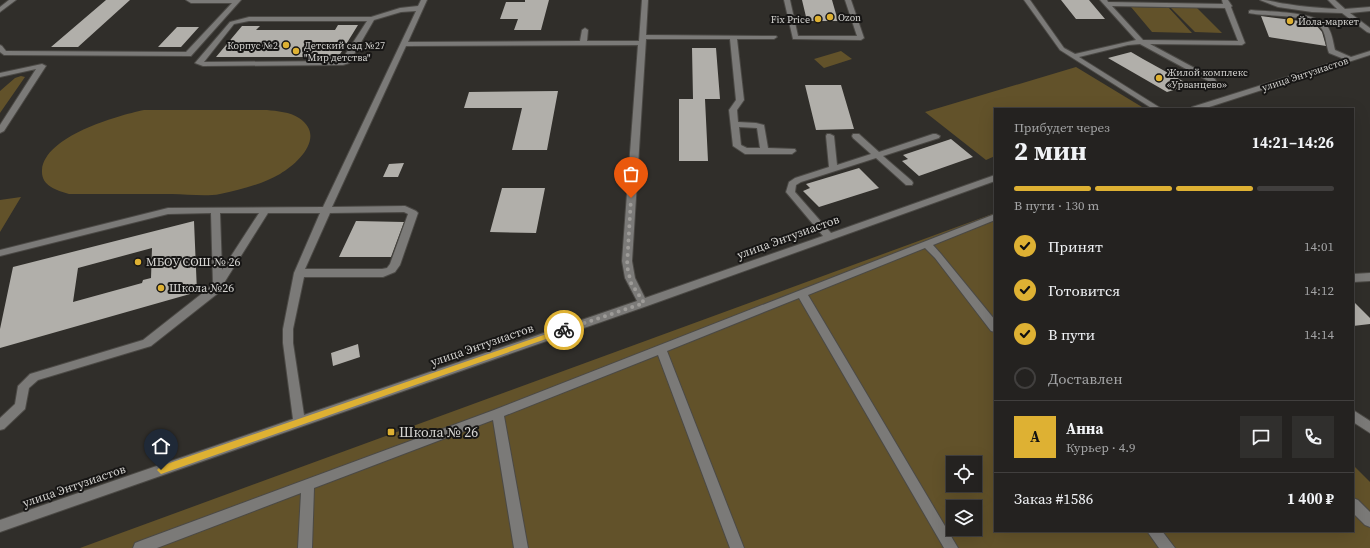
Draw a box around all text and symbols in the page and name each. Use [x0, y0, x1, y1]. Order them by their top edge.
place label: Ozon [838, 11, 861, 24]
marker: Ozon [825, 12, 835, 22]
place label: Fix Price [771, 13, 810, 26]
marker: Fix Price [813, 14, 823, 24]
place label: Йола-маркет [1298, 15, 1360, 28]
marker: Йола-маркет [1285, 16, 1295, 26]
place label: Корпус №2 [227, 39, 278, 52]
place label: Детский сад №27 "Мир детства" [304, 39, 385, 64]
marker: Корпус №2 [281, 40, 291, 50]
marker: Детский сад №27 "Мир детства" [291, 46, 301, 56]
street label: улица Энтузиастов [1260, 54, 1350, 94]
place label: Жилой комплекс «Урванцево» [1167, 66, 1248, 91]
marker: Жилой комплекс «Урванцево» [1154, 73, 1164, 83]
text: Прибудет через [1014, 119, 1110, 136]
text: 14:21–14:26 [1252, 132, 1334, 153]
text: 2 мин [1014, 133, 1087, 169]
pin [614, 157, 648, 198]
icon: bag [620, 163, 642, 185]
text: В пути · 130 m [1014, 197, 1099, 214]
street label: улица Энтузиастов [735, 211, 841, 263]
icon: check [1014, 235, 1036, 257]
text: Принят [1048, 236, 1103, 257]
text: 14:01 [1304, 238, 1334, 255]
place label: МБОУ СОШ № 26 [146, 254, 241, 270]
marker: МБОУ СОШ № 26 [133, 257, 143, 267]
icon: check [1014, 279, 1036, 301]
place label: Школа №26 [169, 280, 234, 296]
text: Готовится [1048, 280, 1120, 301]
text: 14:12 [1304, 282, 1334, 299]
marker: Школа №26 [156, 283, 166, 293]
courier [544, 310, 584, 350]
icon: bike [553, 319, 575, 341]
street label: улица Энтузиастов [428, 320, 536, 370]
icon: check [1014, 323, 1036, 345]
text: В пути [1048, 324, 1095, 345]
text: 14:14 [1304, 326, 1334, 343]
text: Доставлен [1048, 368, 1123, 389]
button: chat [1240, 416, 1282, 458]
button: phone [1292, 416, 1334, 458]
text: Анна [1066, 418, 1103, 439]
place label: Школа № 26 [399, 422, 478, 442]
text: А [1030, 426, 1040, 447]
marker: Школа № 26 [386, 427, 396, 437]
pin [144, 429, 178, 470]
icon: home [150, 435, 172, 457]
text: Курьер · 4.9 [1066, 439, 1136, 456]
map controls [946, 456, 982, 536]
button: locate [946, 456, 982, 492]
street label: улица Энтузиастов [20, 461, 128, 511]
text: Заказ #1586 [1014, 488, 1093, 509]
text: 1 400 ₽ [1287, 488, 1334, 509]
button: layers [946, 500, 982, 536]

